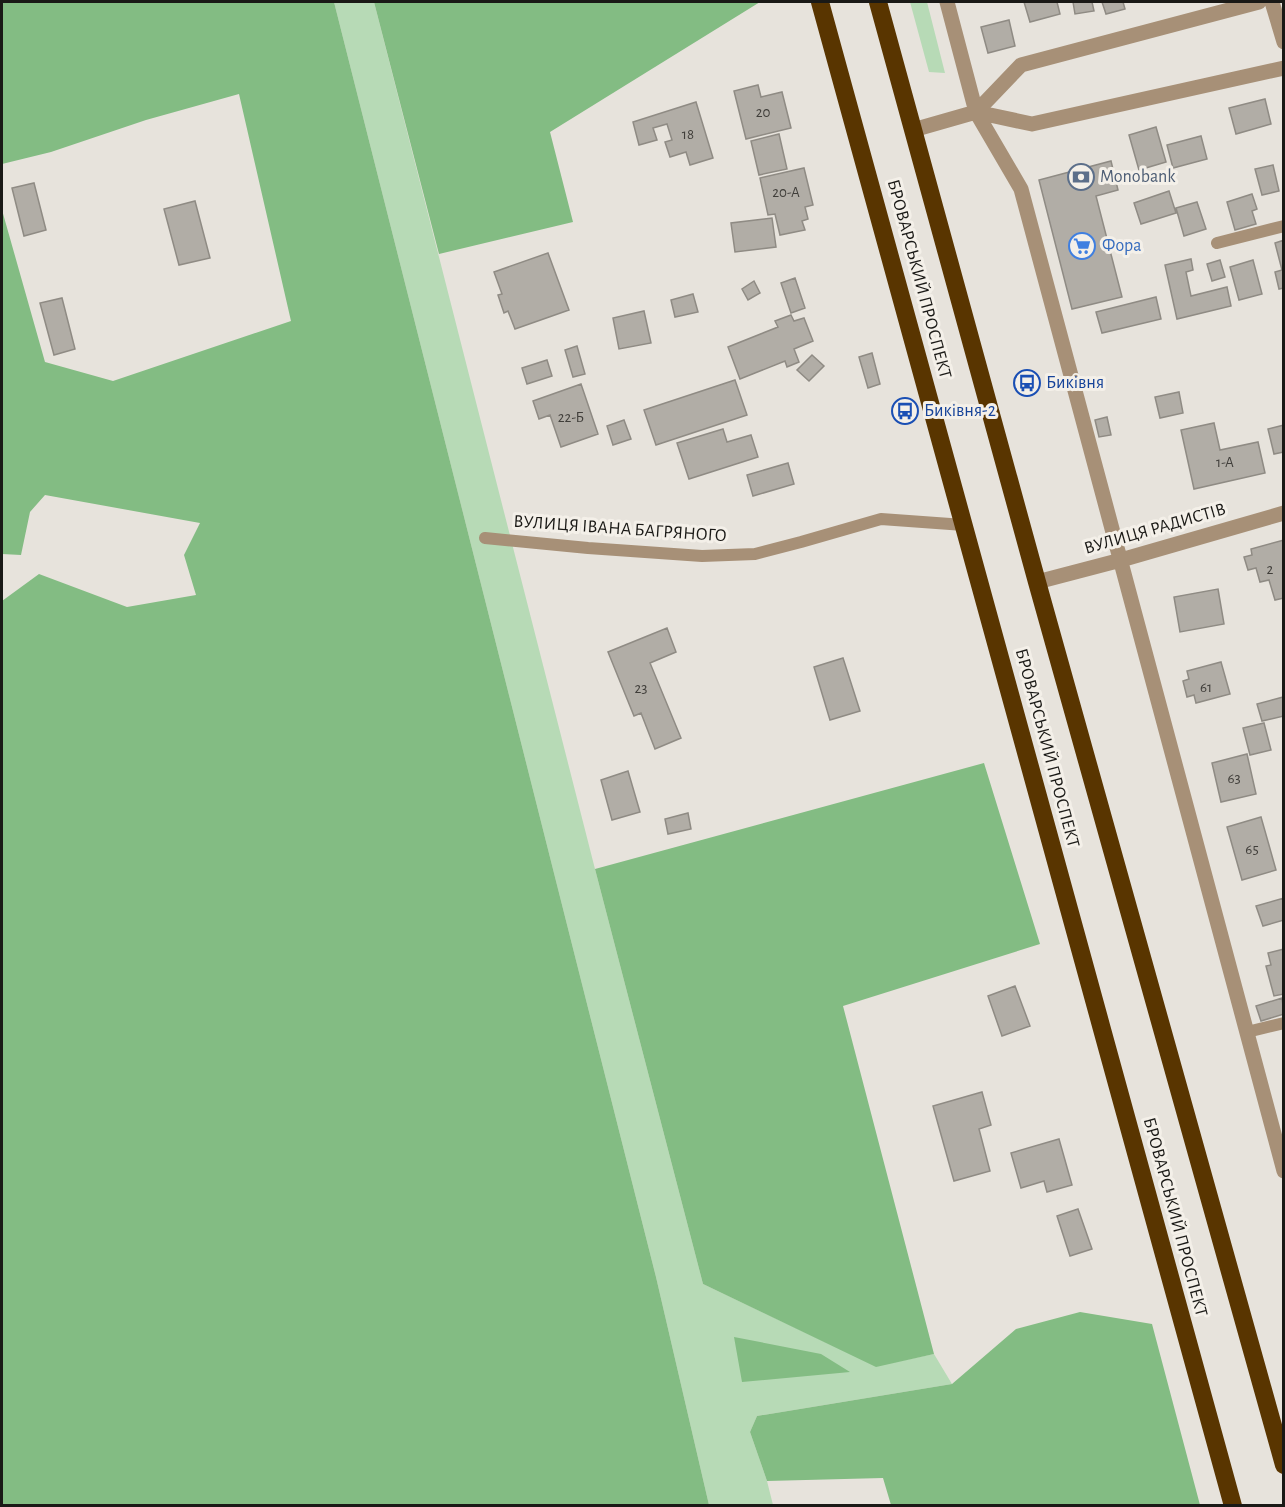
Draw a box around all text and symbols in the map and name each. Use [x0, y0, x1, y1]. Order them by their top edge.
house number: 20 [756, 105, 770, 120]
house number: 18 [682, 127, 694, 142]
bank icon: Monobank [1066, 162, 1096, 192]
place label: Monobank [1100, 168, 1176, 186]
street label: БРОВАРСЬКИЙ ПРОСПЕКТ [884, 177, 956, 381]
house number: 20-А [772, 185, 800, 200]
supermarket icon: Фора [1067, 231, 1097, 261]
place label: Фора [1102, 237, 1142, 255]
bus stop icon: Бикiвня [1012, 368, 1042, 398]
place label: Бикiвня [1046, 374, 1104, 392]
bus stop icon: Бикiвня-2 [890, 396, 920, 426]
place label: Бикiвня-2 [924, 402, 996, 420]
house number: 22-Б [558, 410, 584, 425]
house number: 1-А [1216, 455, 1234, 470]
street label: ВУЛИЦЯ РАДИСТІВ [1082, 500, 1228, 558]
street label: ВУЛИЦЯ ІВАНА БАГРЯНОГО [513, 513, 727, 545]
house number: 2 [1267, 562, 1274, 577]
street label: БРОВАРСЬКИЙ ПРОСПЕКТ [1012, 646, 1084, 850]
house number: 61 [1200, 680, 1212, 695]
house number: 23 [634, 681, 648, 696]
house number: 63 [1227, 771, 1241, 786]
house number: 65 [1245, 842, 1259, 857]
street label: БРОВАРСЬКИЙ ПРОСПЕКТ [1140, 1115, 1212, 1319]

